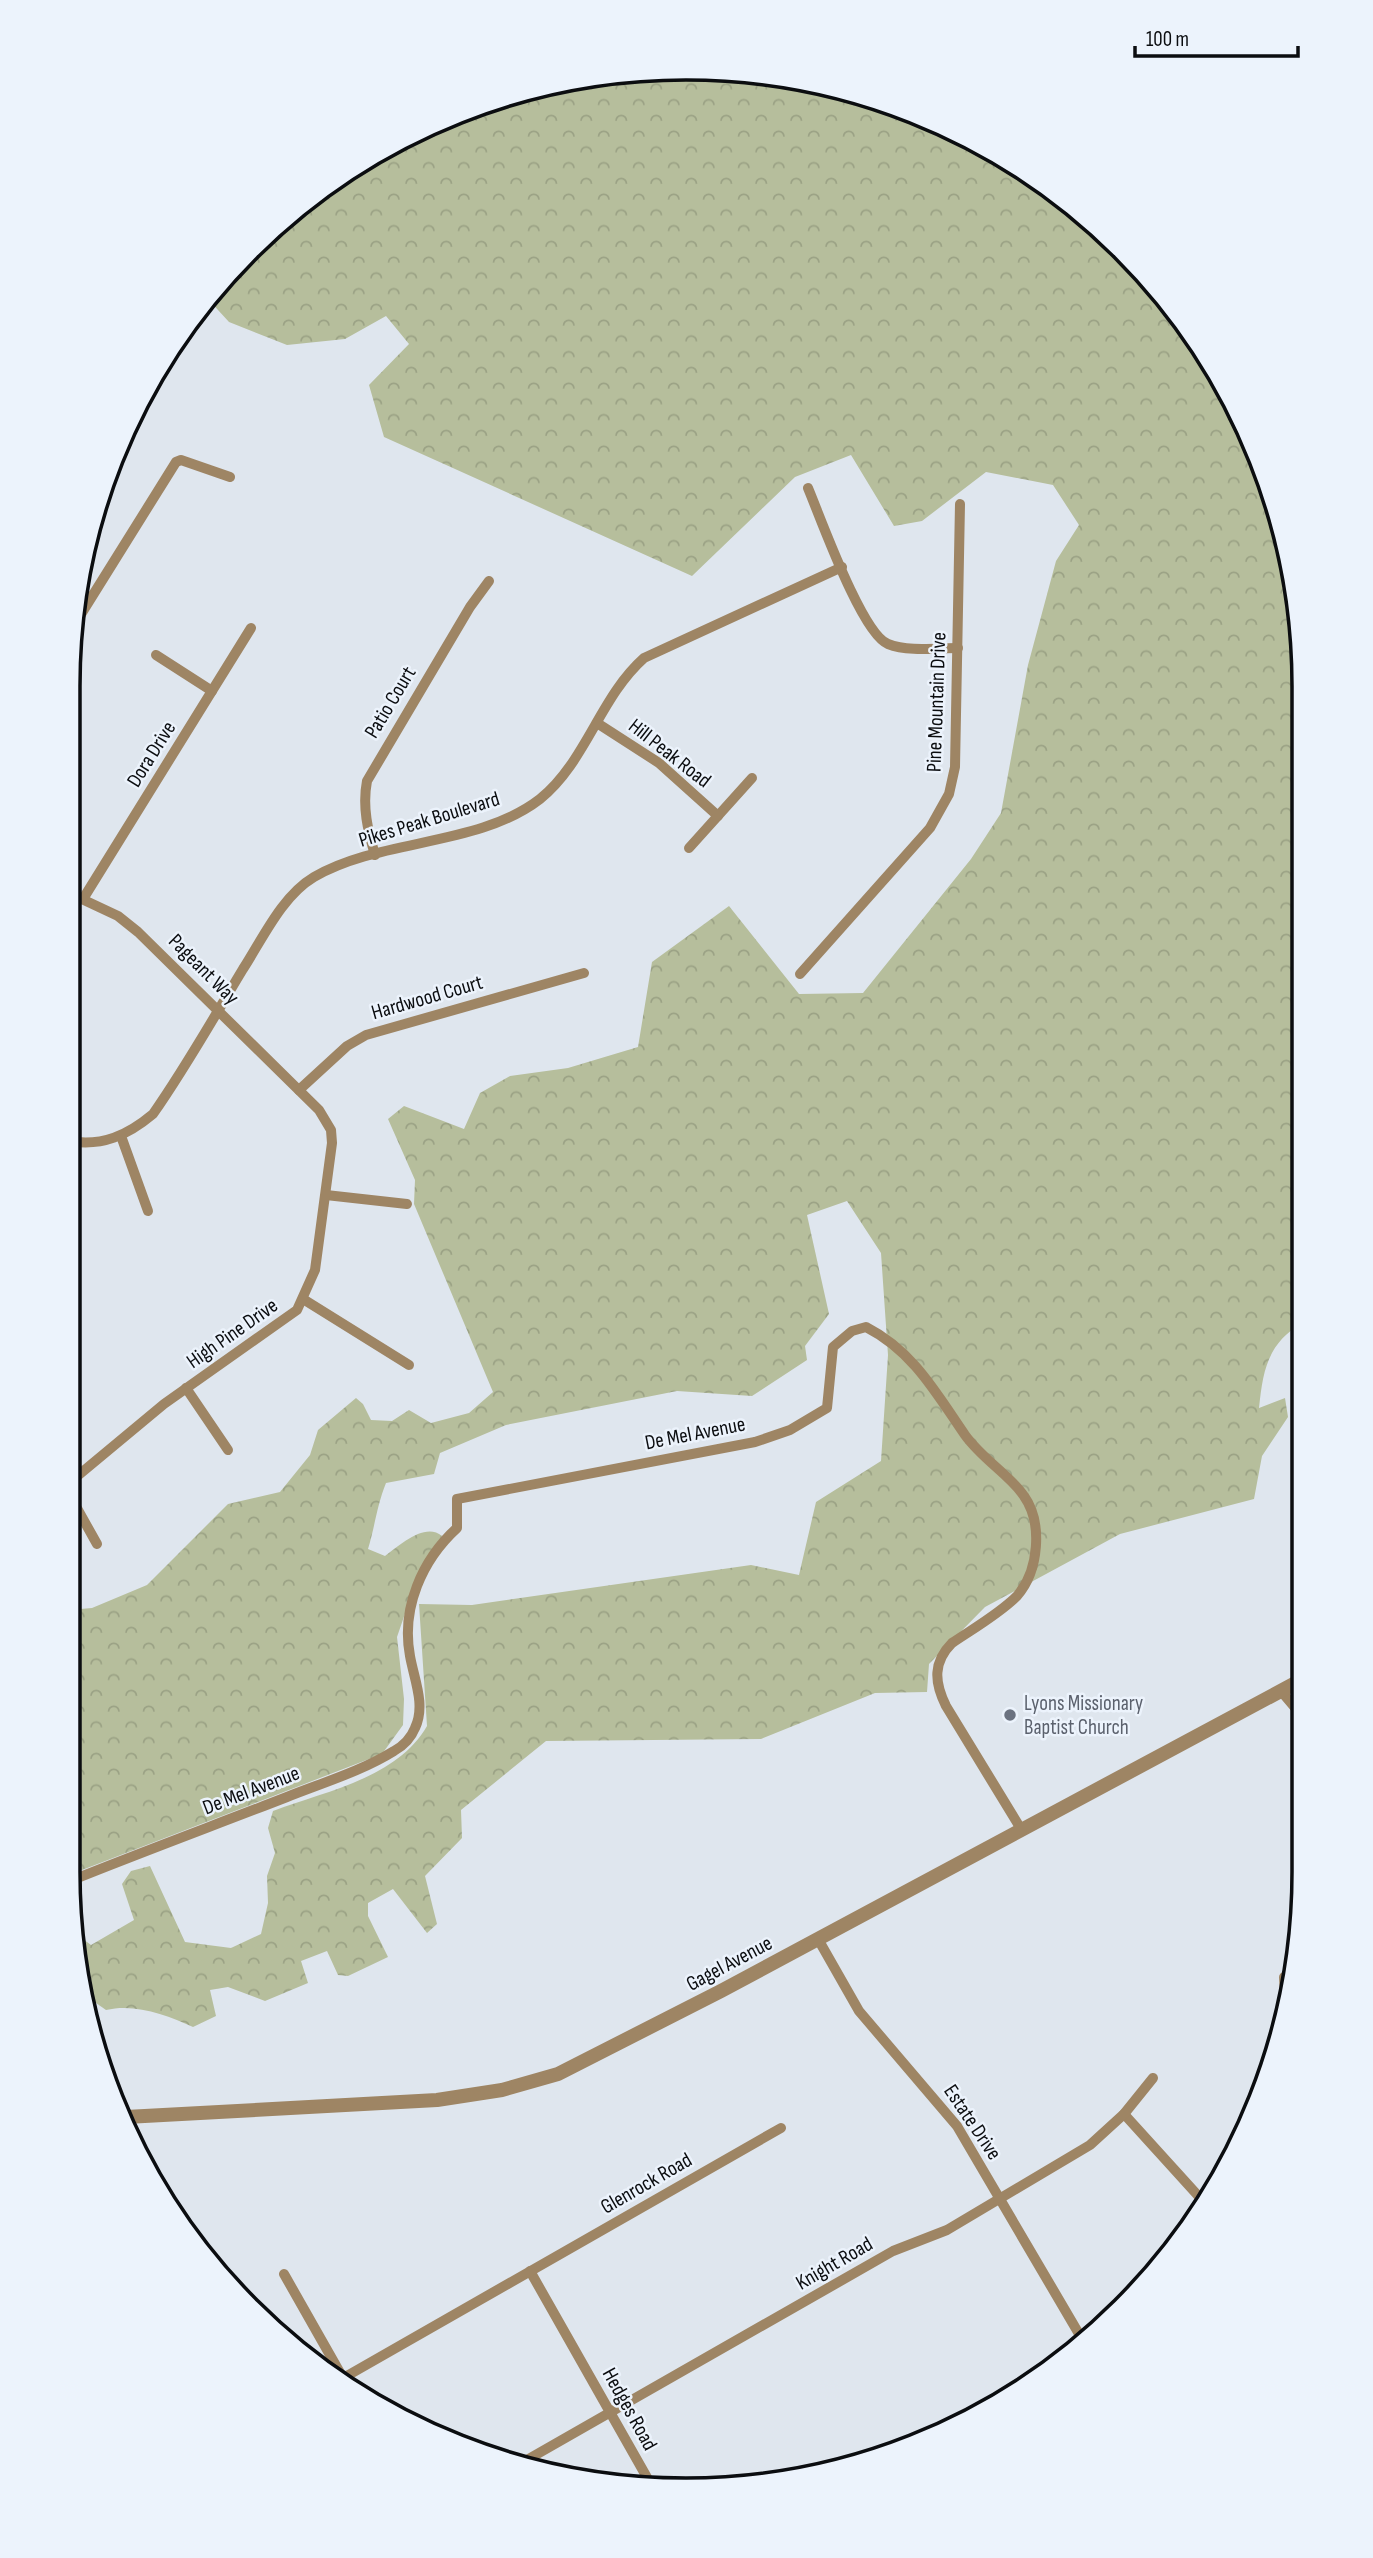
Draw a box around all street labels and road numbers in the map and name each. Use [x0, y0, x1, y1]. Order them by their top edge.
street label: Pine Mountain Drive [922, 632, 951, 772]
street label: Patio Court [359, 662, 422, 743]
street label: Hill Peak Road [624, 714, 716, 793]
street label: Dora Drive [122, 717, 181, 792]
street label: Pikes Peak Boulevard [356, 786, 503, 853]
street label: Pageant Way [163, 929, 244, 1010]
street label: Hardwood Court [369, 970, 486, 1025]
street label: High Pine Drive [182, 1293, 283, 1374]
street label: De Mel Avenue [643, 1412, 747, 1455]
street label: De Mel Avenue [199, 1761, 303, 1820]
street label: Gagel Avenue [682, 1930, 777, 1996]
street label: Estate Drive [938, 2080, 1007, 2165]
street label: Glenrock Road [596, 2147, 696, 2220]
street label: Knight Road [791, 2231, 877, 2295]
street label: Hedges Road [597, 2364, 662, 2455]

